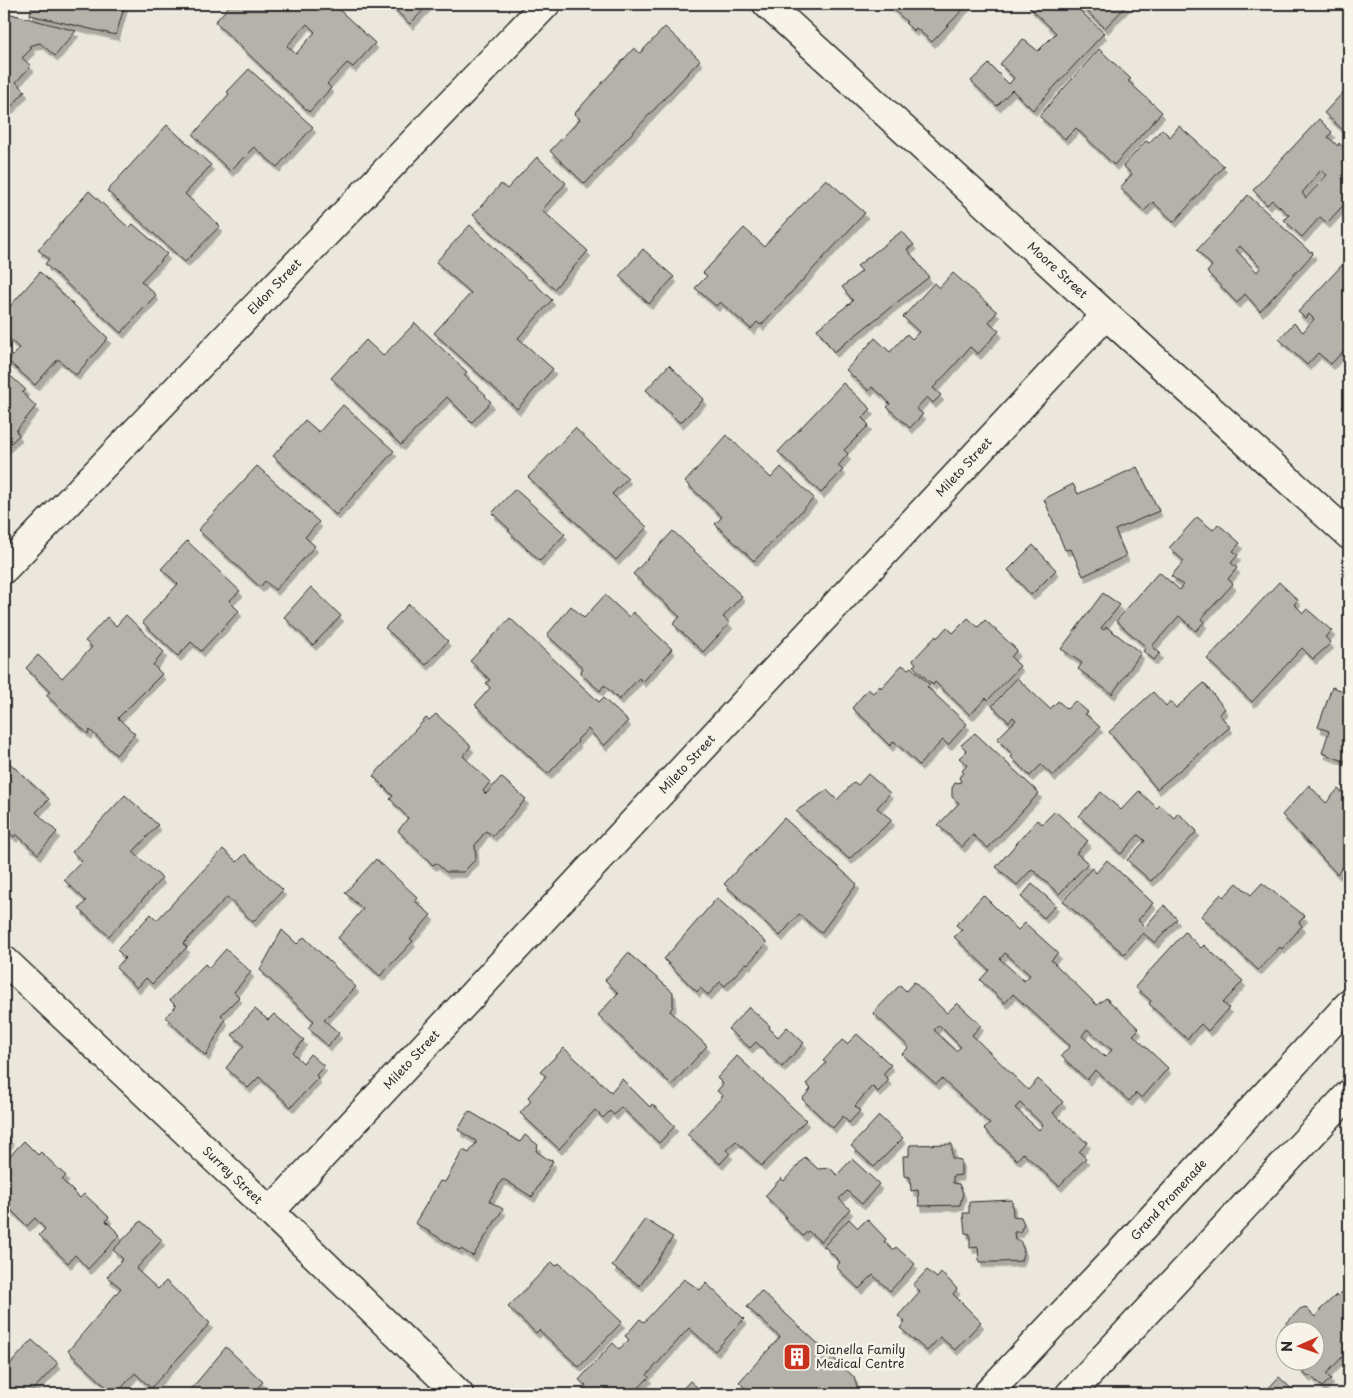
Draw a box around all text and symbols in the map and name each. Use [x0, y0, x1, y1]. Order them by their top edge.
street label: Moore Street [1024, 237, 1092, 302]
street label: Eldon Street [243, 254, 305, 318]
street label: Mileto Street [931, 433, 996, 500]
street label: Mileto Street [654, 730, 719, 797]
street label: Mileto Street [379, 1025, 443, 1093]
street label: Surrey Street [199, 1142, 267, 1208]
street label: Grand Promenade [1126, 1154, 1210, 1244]
north arrow [1276, 1320, 1326, 1370]
place label: Dianella Family Medical Centre [816, 1340, 905, 1372]
text: N [1276, 1341, 1297, 1352]
building icon: Dianella Family Medical Centre [782, 1342, 812, 1372]

